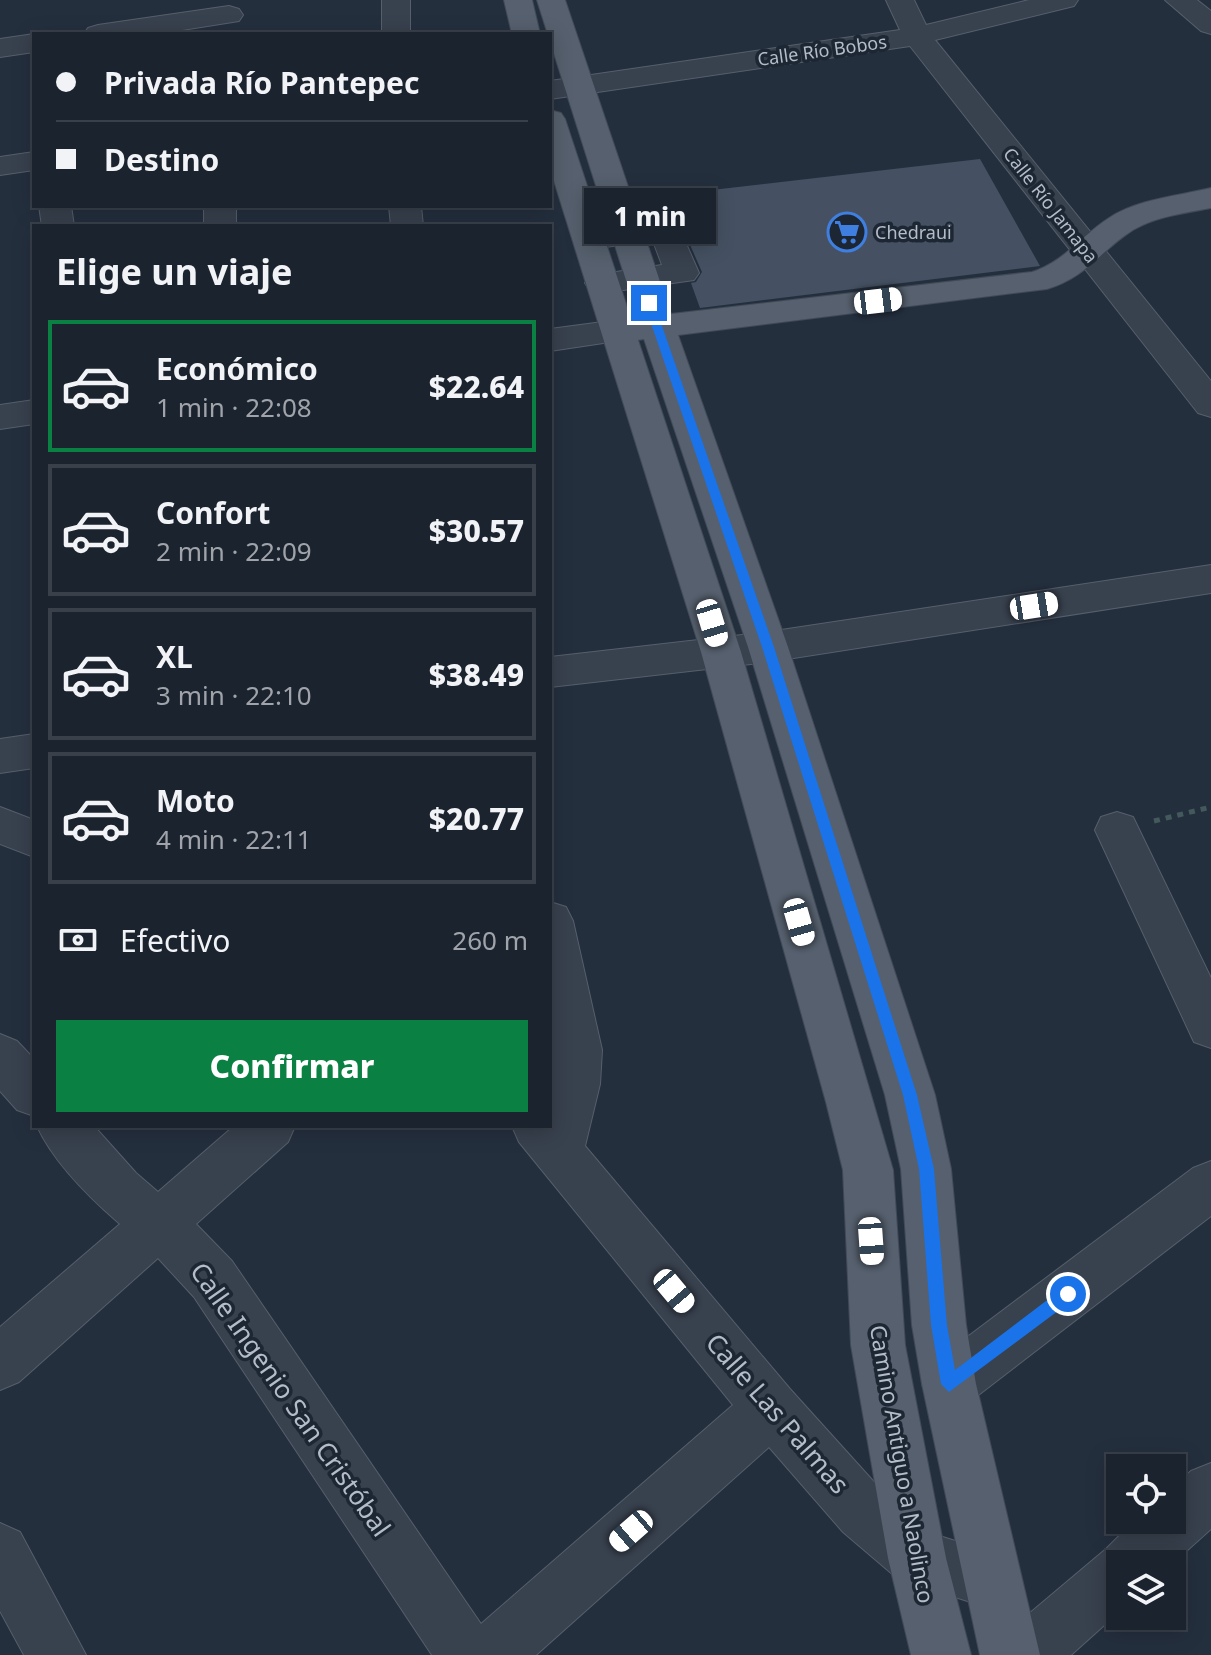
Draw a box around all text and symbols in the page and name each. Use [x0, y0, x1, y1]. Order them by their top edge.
street label: Calle Río Bobos [756, 29, 888, 71]
text: Privada Río Pantepec [104, 62, 419, 103]
text: Destino [104, 139, 219, 180]
street label: Calle Río Jamapa [998, 142, 1104, 268]
callout: 1 min [583, 187, 715, 243]
text: 1 min [614, 198, 686, 234]
supermarket icon: Chedraui [826, 211, 868, 253]
place label: Chedraui [875, 220, 952, 244]
text: Elige un viaje [56, 247, 293, 296]
route end [631, 285, 667, 321]
car [853, 286, 903, 316]
text: Económico [156, 348, 318, 389]
icon: car [60, 350, 132, 422]
text: $22.64 [429, 366, 524, 407]
text: 1 min · 22:08 [156, 389, 312, 425]
text: Confort [156, 492, 270, 533]
icon: car [60, 494, 132, 566]
text: $30.57 [429, 510, 524, 551]
text: 2 min · 22:09 [156, 533, 312, 569]
car [1008, 590, 1060, 622]
car [694, 597, 730, 649]
text: XL [156, 636, 193, 677]
icon: car [60, 638, 132, 710]
text: $38.49 [429, 654, 524, 695]
text: 3 min · 22:10 [156, 677, 312, 713]
text: Moto [156, 780, 235, 821]
icon: car [60, 782, 132, 854]
text: $20.77 [429, 798, 524, 839]
text: 4 min · 22:11 [156, 821, 312, 857]
car [781, 896, 817, 948]
icon: cash [56, 918, 100, 962]
text: Efectivo [120, 920, 230, 961]
text: 260 m [452, 922, 528, 958]
button: Confirmar [56, 1020, 528, 1112]
car [857, 1216, 885, 1266]
street label: Calle Ingenio San Cristóbal [182, 1255, 400, 1543]
car [649, 1265, 699, 1317]
route start [1050, 1276, 1086, 1312]
street label: Camino Antiguo a Naolinco [864, 1323, 942, 1605]
street label: Calle Las Palmas [698, 1325, 858, 1501]
map controls [1106, 1454, 1186, 1630]
button: locate [1106, 1454, 1186, 1534]
car [605, 1506, 657, 1556]
button: layers [1106, 1550, 1186, 1630]

